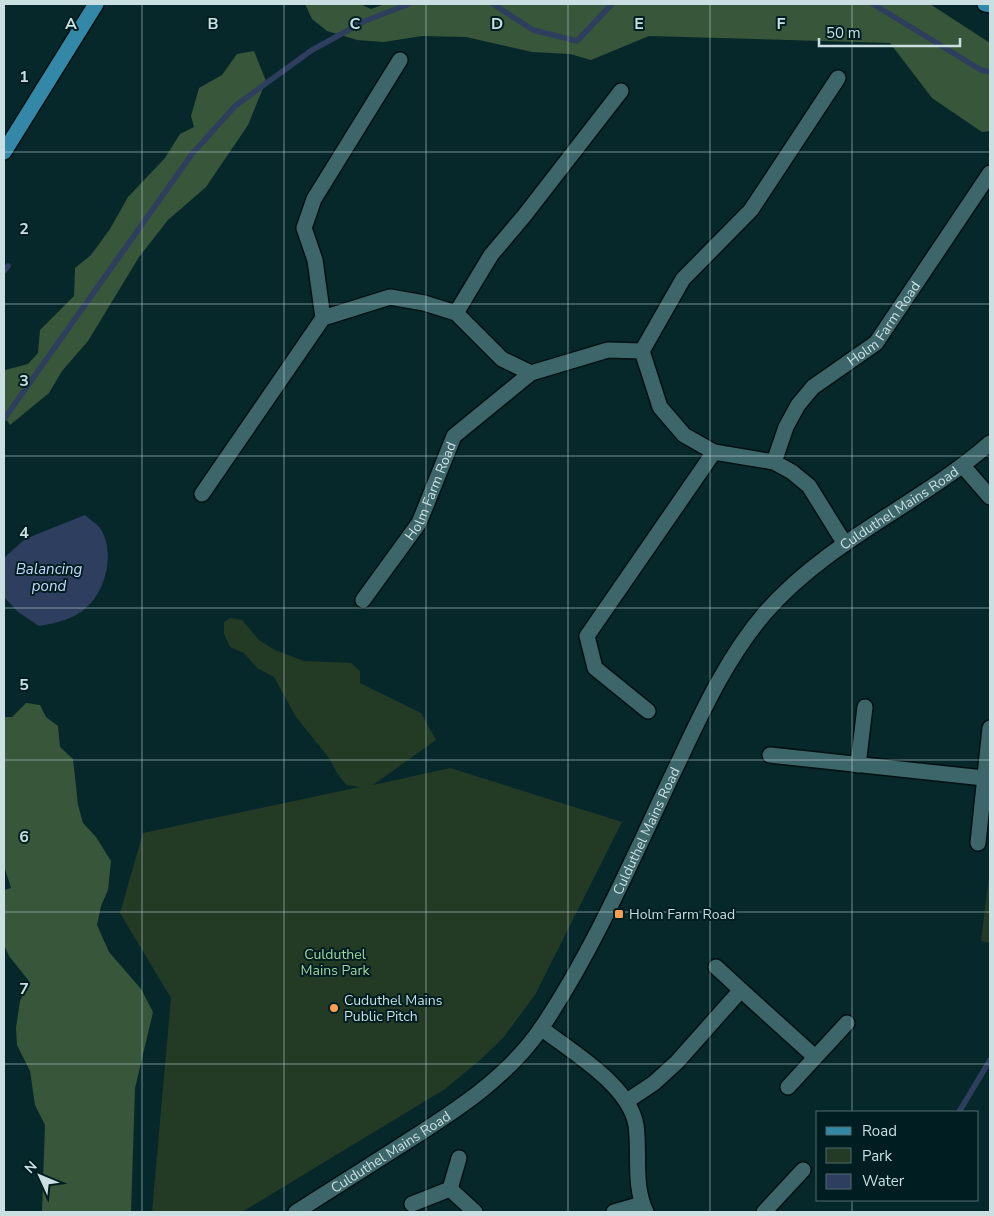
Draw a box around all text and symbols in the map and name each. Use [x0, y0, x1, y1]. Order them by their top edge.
text: A [65, 13, 77, 35]
text: B [207, 13, 219, 35]
text: C [350, 13, 361, 35]
text: D [491, 13, 503, 35]
text: E [634, 13, 644, 35]
text: F [777, 13, 786, 35]
scale bar [819, 15, 960, 47]
text: 50 m [826, 23, 861, 43]
text: 1 [19, 66, 29, 88]
text: 2 [19, 218, 29, 240]
street label: Holm Farm Road [843, 277, 924, 370]
text: 3 [19, 370, 29, 392]
street label: Holm Farm Road [400, 439, 460, 544]
street label: Culduthel Mains Road [836, 462, 962, 554]
text: 4 [19, 522, 29, 544]
water label: Balancing pond [16, 559, 83, 596]
text: 5 [19, 674, 29, 696]
street label: Culduthel Mains Road [608, 764, 684, 898]
text: 6 [19, 826, 29, 848]
place label: Holm Farm Road [629, 905, 735, 924]
marker: Holm Farm Road [613, 908, 625, 920]
park label: Culduthel Mains Park [301, 945, 370, 980]
text: 7 [19, 978, 29, 1000]
place label: Cuduthel Mains Public Pitch [344, 991, 443, 1026]
marker: Cuduthel Mains Public Pitch [328, 1002, 340, 1014]
street label: Culduthel Mains Road [327, 1106, 454, 1197]
legend [816, 1111, 979, 1201]
text: Road [862, 1121, 897, 1141]
text: Park [862, 1146, 892, 1166]
north arrow [15, 1151, 65, 1201]
text: N [21, 1157, 41, 1178]
text: Water [862, 1171, 905, 1191]

